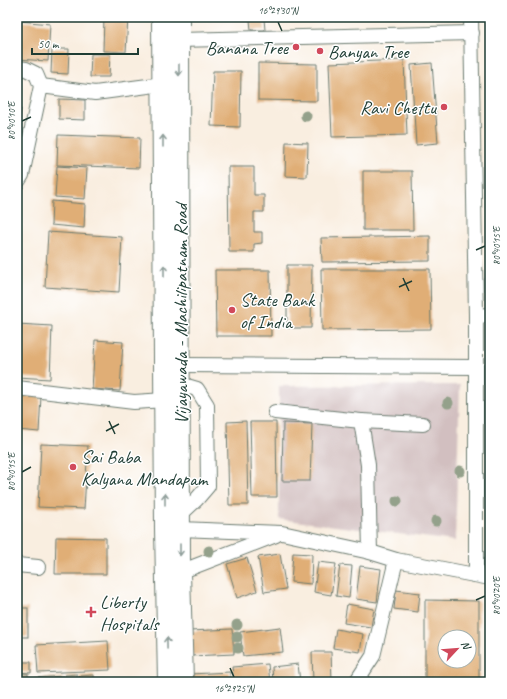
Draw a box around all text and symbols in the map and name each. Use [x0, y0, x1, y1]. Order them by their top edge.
text: 16°29'30"N [258, 4, 300, 17]
scale bar [32, 30, 138, 56]
text: 50 m [38, 36, 60, 52]
place label: Banana Tree [206, 36, 290, 60]
place label: Banyan Tree [328, 40, 410, 64]
marker: Banana Tree [291, 42, 301, 52]
marker: Banyan Tree [315, 46, 325, 56]
one-way arrow [175, 63, 183, 76]
place label: Ravi Chettu [360, 96, 437, 120]
text: 80°40'10"E [5, 100, 18, 140]
marker: Ravi Chettu [439, 102, 449, 112]
one-way arrow [159, 135, 167, 148]
street label: Vijayawada - Machilipatnam Road [169, 200, 193, 424]
text: 80°40'15"E [490, 225, 503, 265]
one-way arrow [160, 265, 168, 278]
place label: State Bank of India [240, 288, 316, 334]
marker: State Bank of India [227, 305, 237, 315]
place label: Sai Baba Kalyana Mandapam [81, 445, 210, 491]
text: 80°40'15"E [5, 451, 18, 491]
marker: Sai Baba Kalyana Mandapam [68, 462, 78, 472]
one-way arrow [161, 493, 169, 506]
one-way arrow [176, 543, 184, 556]
text: 80°40'20"E [490, 575, 503, 615]
place label: Liberty Hospitals [100, 590, 160, 636]
marker: Liberty Hospitals [85, 606, 97, 618]
north arrow [437, 629, 477, 669]
one-way arrow [163, 637, 171, 650]
text: N [458, 638, 475, 653]
text: 16°29'25"N [214, 682, 256, 695]

